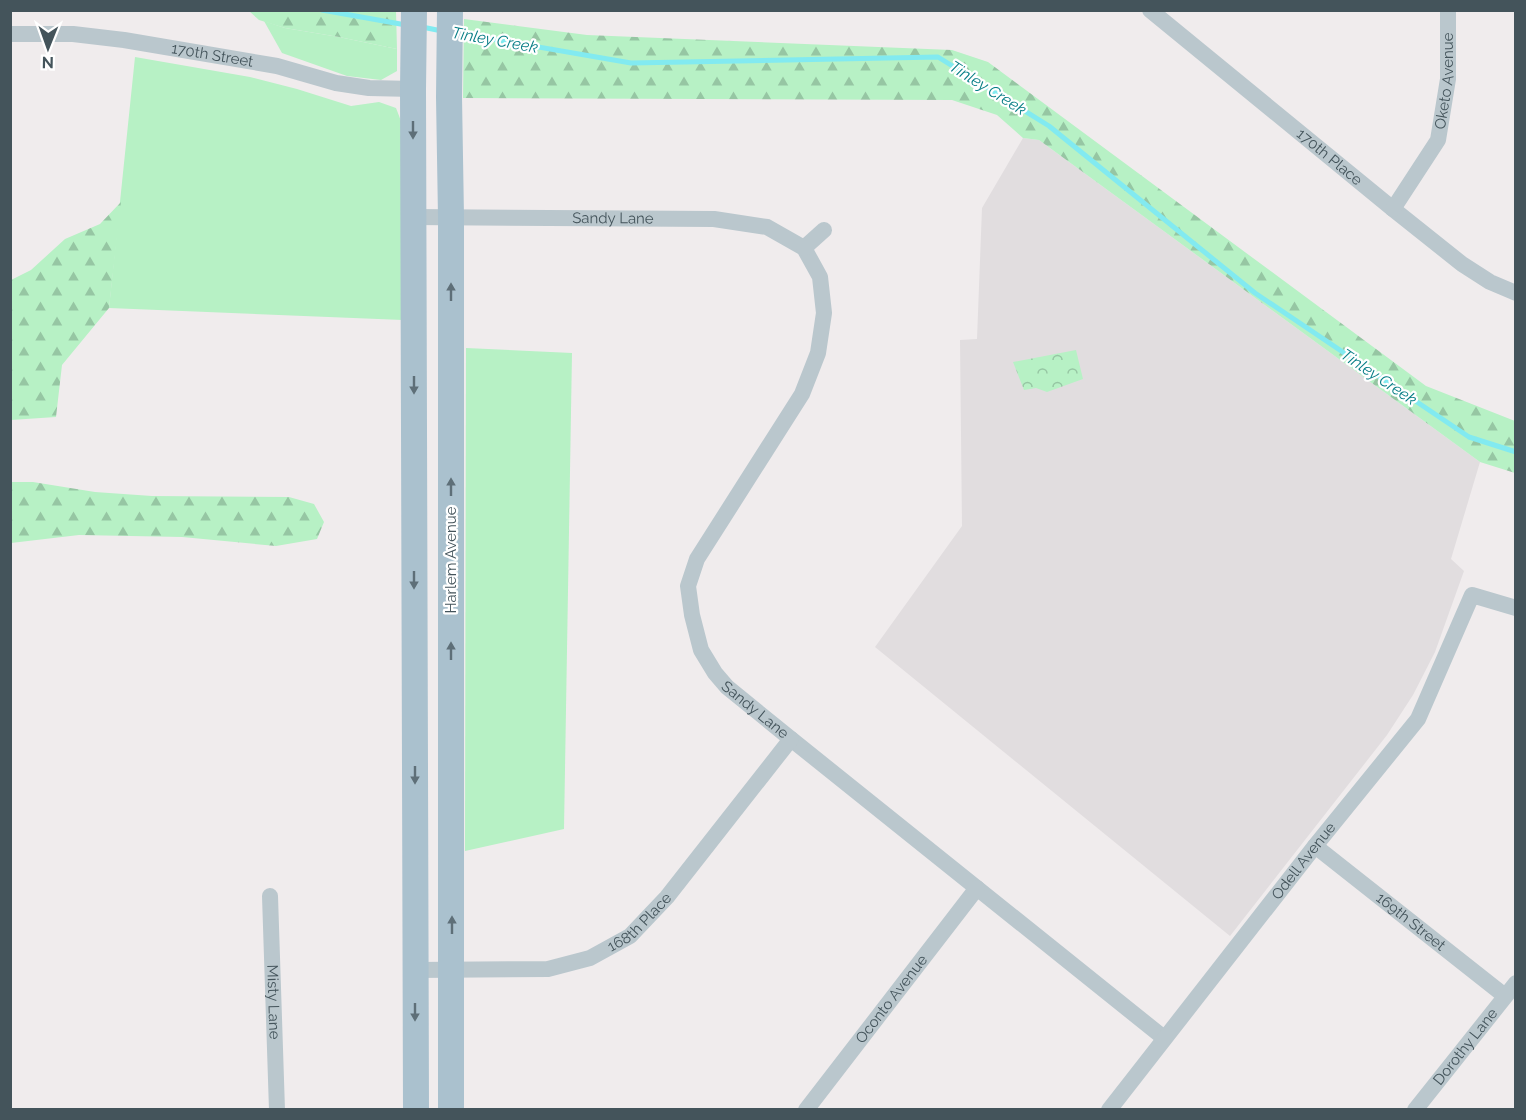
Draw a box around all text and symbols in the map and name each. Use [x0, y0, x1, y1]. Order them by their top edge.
north arrow [18, 18, 78, 78]
water label: Tinley Creek [450, 23, 540, 57]
street label: Oketo Avenue [1431, 32, 1458, 131]
street label: 170th Street [170, 39, 255, 71]
text: N [41, 53, 54, 72]
water label: Tinley Creek [946, 57, 1030, 119]
one-way arrow [408, 121, 418, 140]
street label: 170th Place [1293, 125, 1366, 189]
street label: Sandy Lane [572, 209, 654, 228]
one-way arrow [446, 282, 456, 301]
water label: Tinley Creek [1338, 345, 1421, 409]
one-way arrow [409, 376, 419, 395]
one-way arrow [446, 477, 456, 496]
street label: Harlem Avenue [442, 506, 460, 614]
one-way arrow [409, 571, 419, 590]
one-way arrow [446, 642, 456, 661]
street label: Sandy Lane [718, 677, 793, 743]
one-way arrow [410, 766, 420, 785]
street label: Odell Avenue [1268, 819, 1340, 903]
street label: 168th Place [604, 889, 675, 956]
street label: 169th Street [1372, 889, 1449, 955]
one-way arrow [447, 916, 457, 935]
street label: Oconto Avenue [852, 951, 931, 1047]
street label: Misty Lane [263, 964, 284, 1040]
one-way arrow [410, 1003, 420, 1022]
street label: Dorothy Lane [1429, 1004, 1502, 1089]

